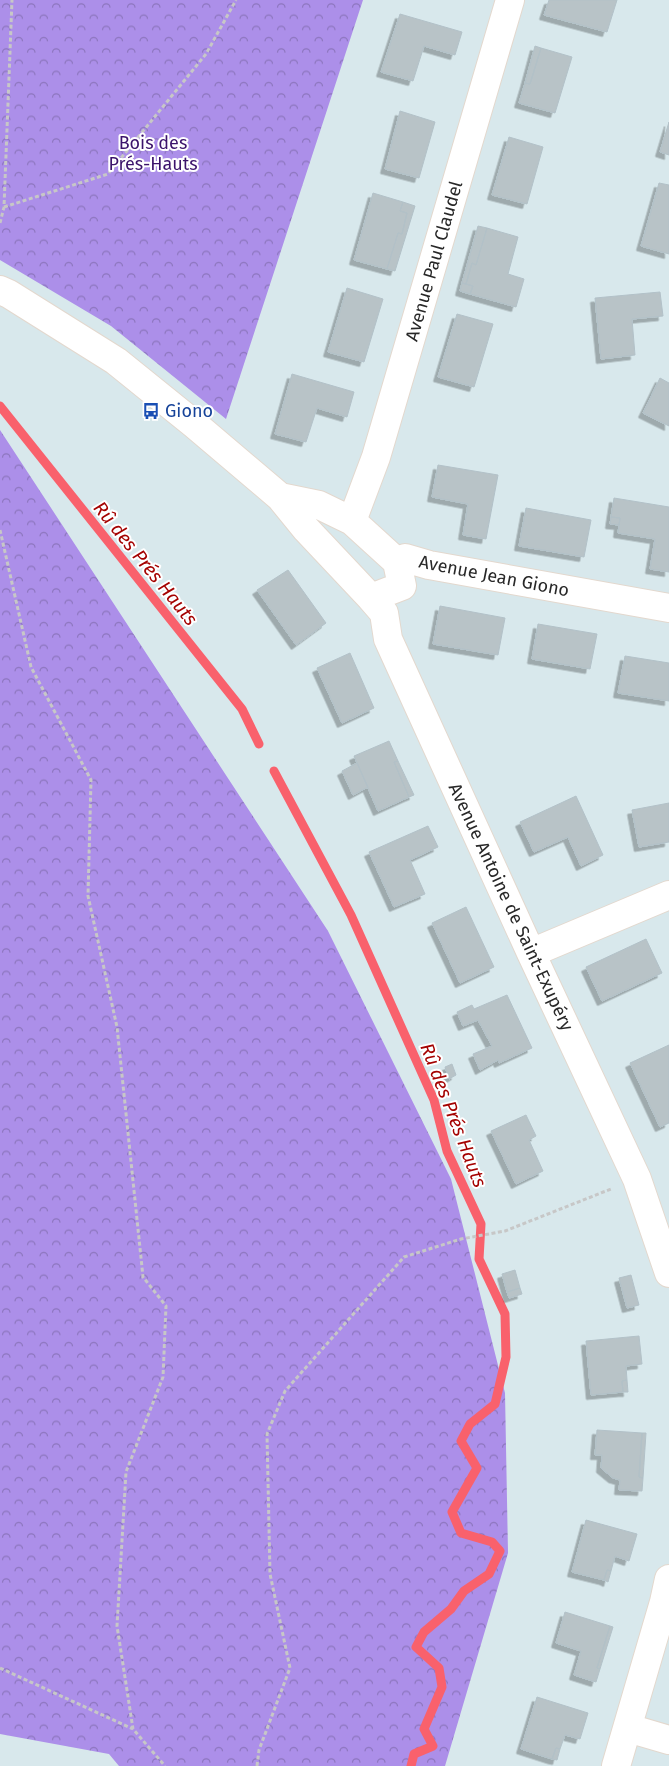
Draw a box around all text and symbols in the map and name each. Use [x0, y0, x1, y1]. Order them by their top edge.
park label: Bois des Prés-Hauts [108, 132, 198, 175]
street label: Avenue Paul Claudel [401, 178, 467, 344]
place label: Giono [165, 400, 213, 422]
bus stop icon: Giono [141, 401, 161, 421]
water label: Rû des Prés Hauts [89, 497, 203, 630]
street label: Avenue Jean Giono [417, 551, 571, 601]
street label: Avenue Antoine de Saint-Exupéry [444, 780, 578, 1035]
water label: Rû des Prés Hauts [415, 1040, 492, 1191]

